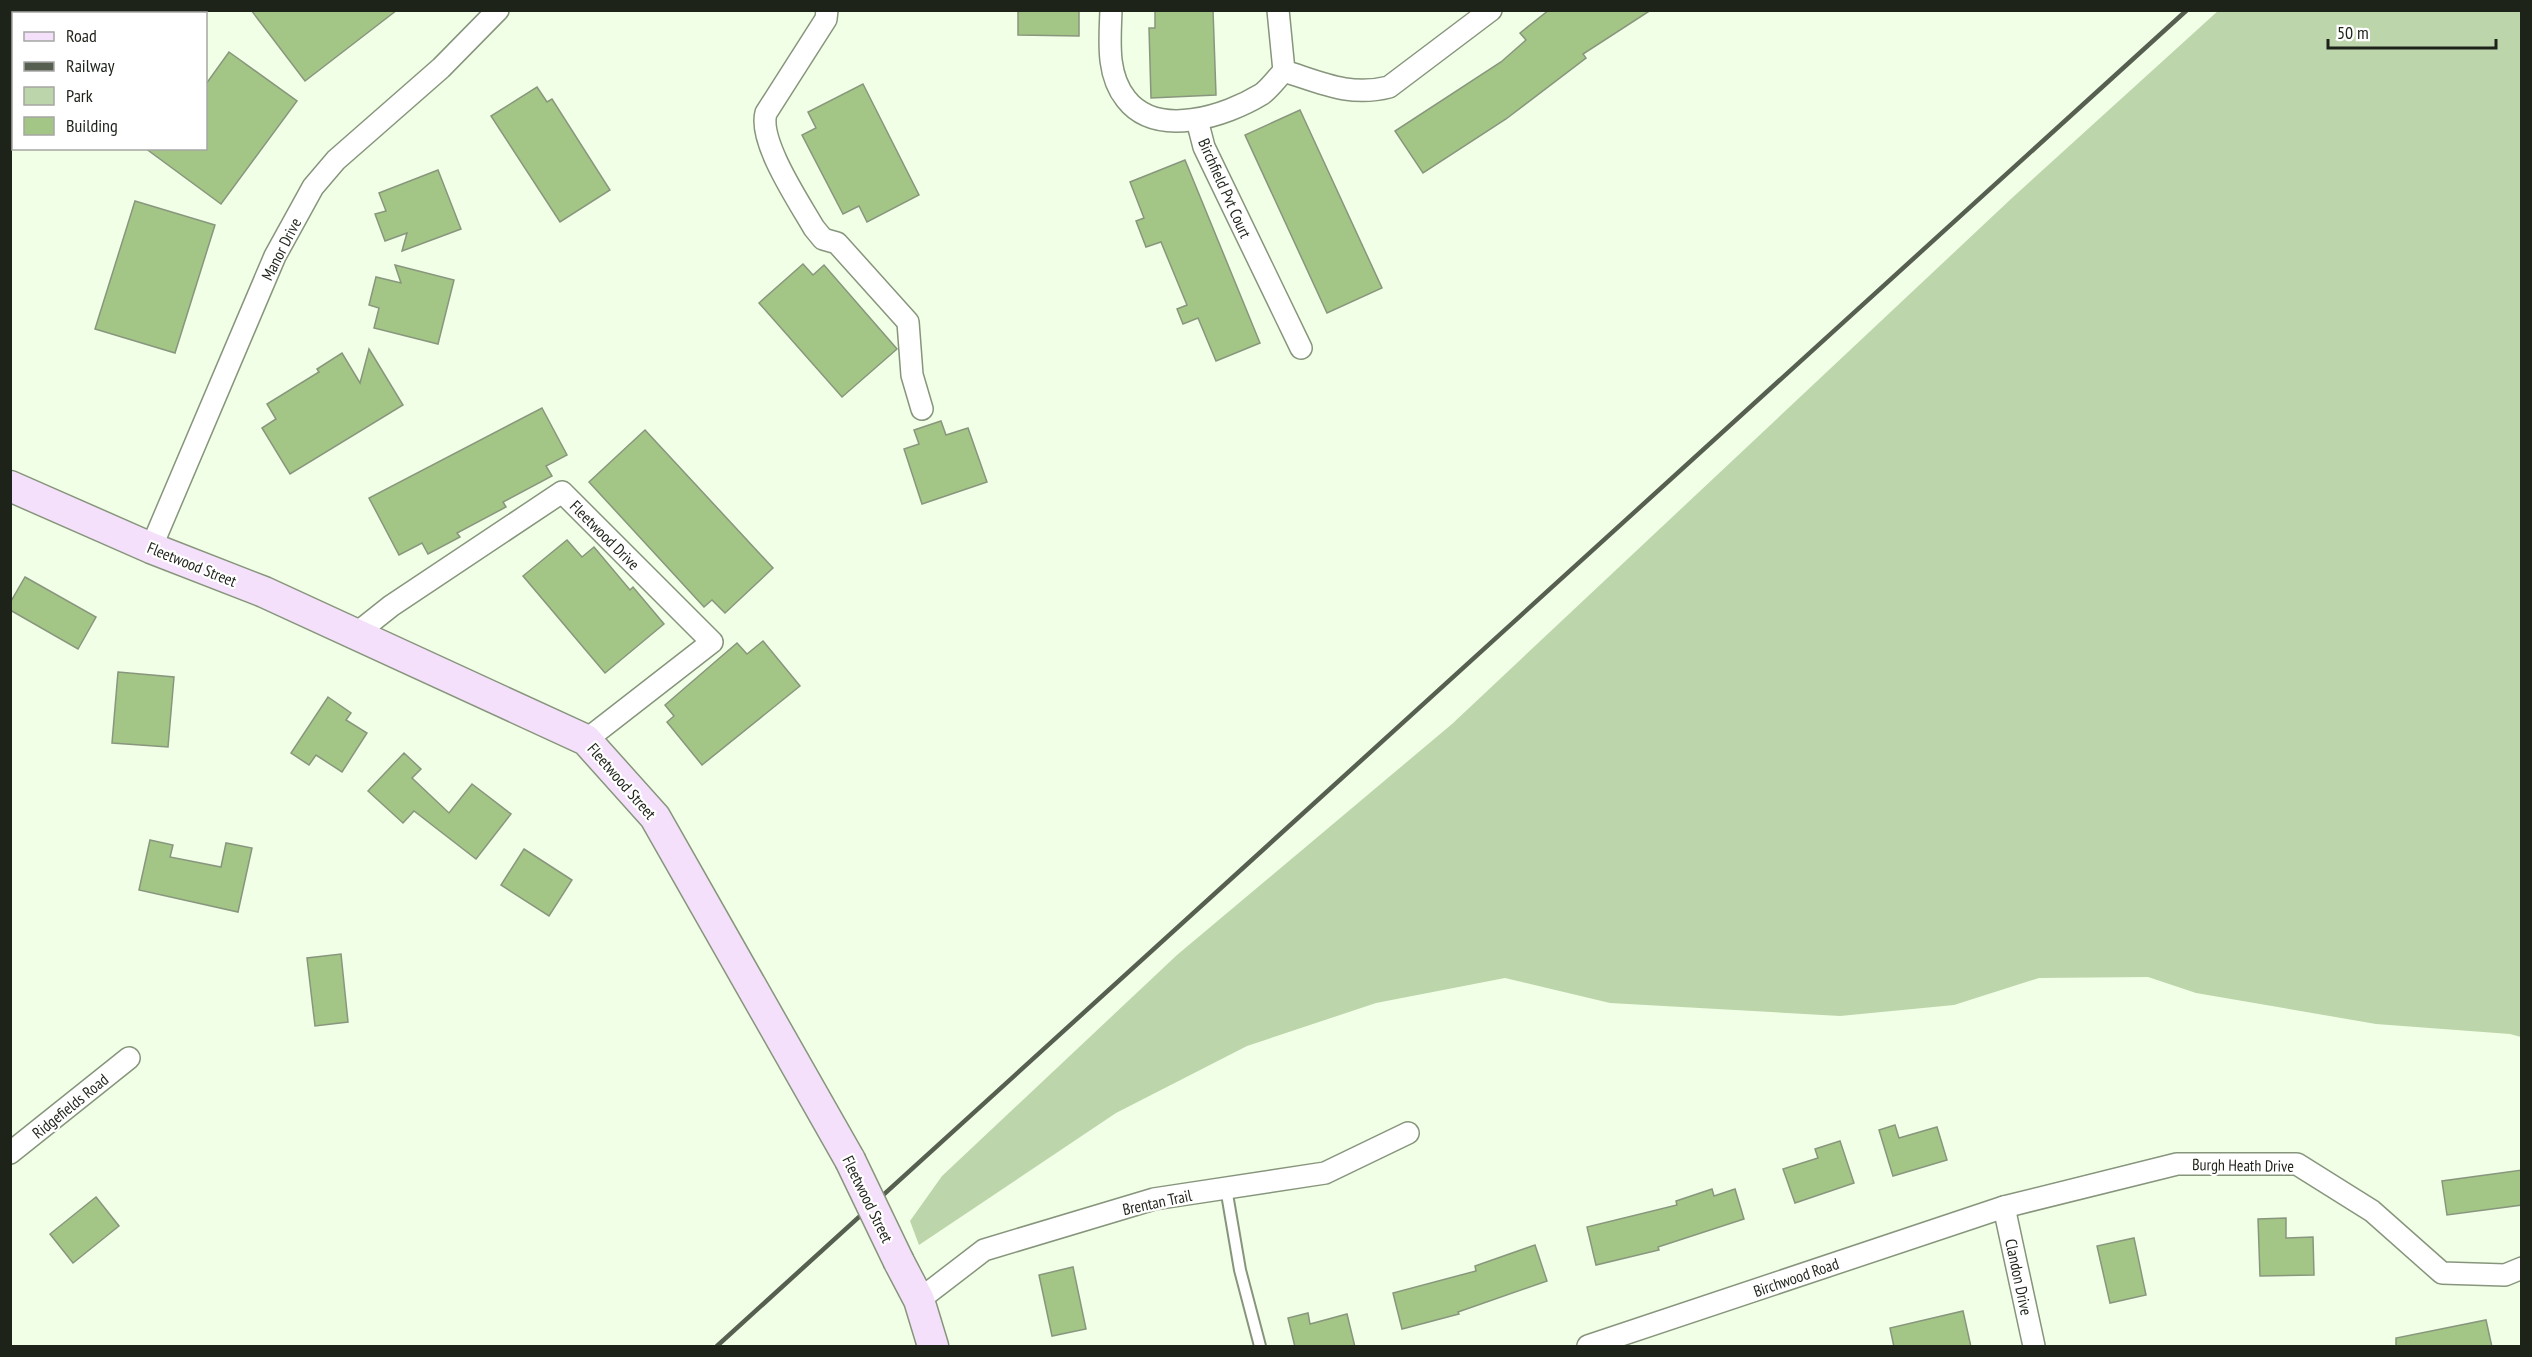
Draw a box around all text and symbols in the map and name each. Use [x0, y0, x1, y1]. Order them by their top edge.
legend [12, 12, 207, 150]
scale bar [2328, 12, 2496, 50]
text: 50 m [2337, 21, 2369, 44]
text: Road [66, 24, 97, 47]
text: Railway [66, 54, 115, 77]
text: Park [66, 84, 93, 107]
text: Building [66, 114, 118, 137]
street label: Birchfield Pvt Court [1194, 135, 1256, 241]
street label: Manor Drive [257, 214, 305, 284]
street label: Fleetwood Drive [566, 496, 644, 574]
street label: Fleetwood Street [144, 537, 240, 591]
street label: Fleetwood Street [583, 739, 661, 824]
street label: Ridgefields Road [28, 1069, 112, 1143]
street label: Fleetwood Street [838, 1152, 898, 1246]
street label: Burgh Heath Drive [2192, 1154, 2294, 1176]
street label: Brentan Trail [1121, 1185, 1194, 1219]
street label: Clandon Drive [2001, 1237, 2037, 1317]
street label: Birchwood Road [1751, 1253, 1841, 1301]

